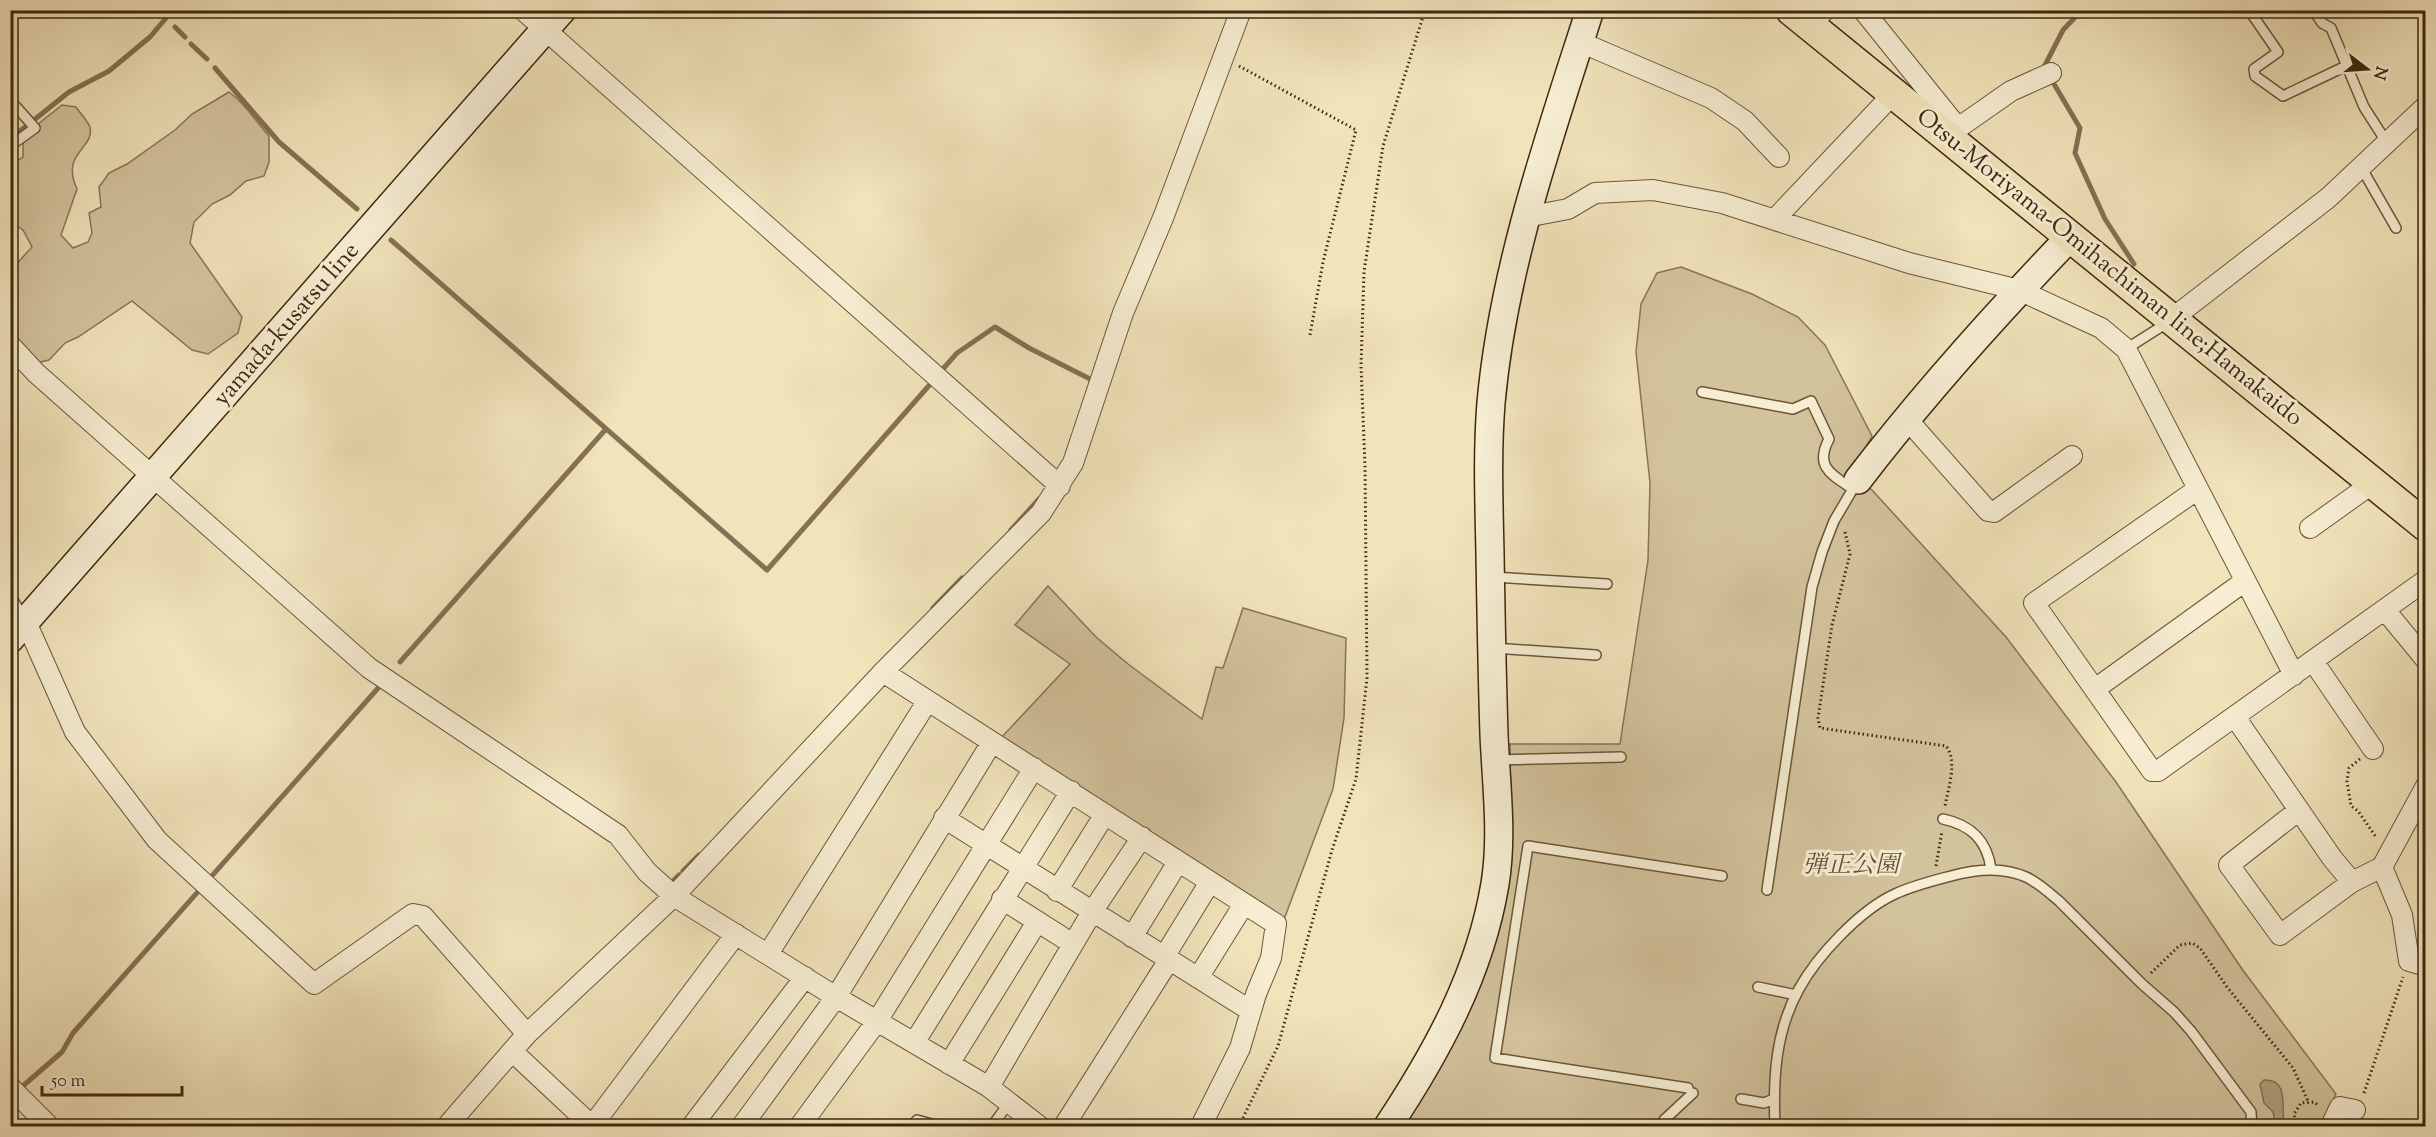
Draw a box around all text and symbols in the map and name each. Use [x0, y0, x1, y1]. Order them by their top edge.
north arrow [2337, 39, 2397, 99]
text: N [2366, 63, 2392, 82]
street label: Otsu-Moriyama-Omihachiman line;Hamakaido [1908, 101, 2310, 435]
street label: yamada-kusatsu line [206, 235, 368, 415]
park label: 弾正公園 [1803, 849, 1903, 883]
scale bar [42, 1059, 182, 1097]
text: 50 m [50, 1069, 86, 1095]

